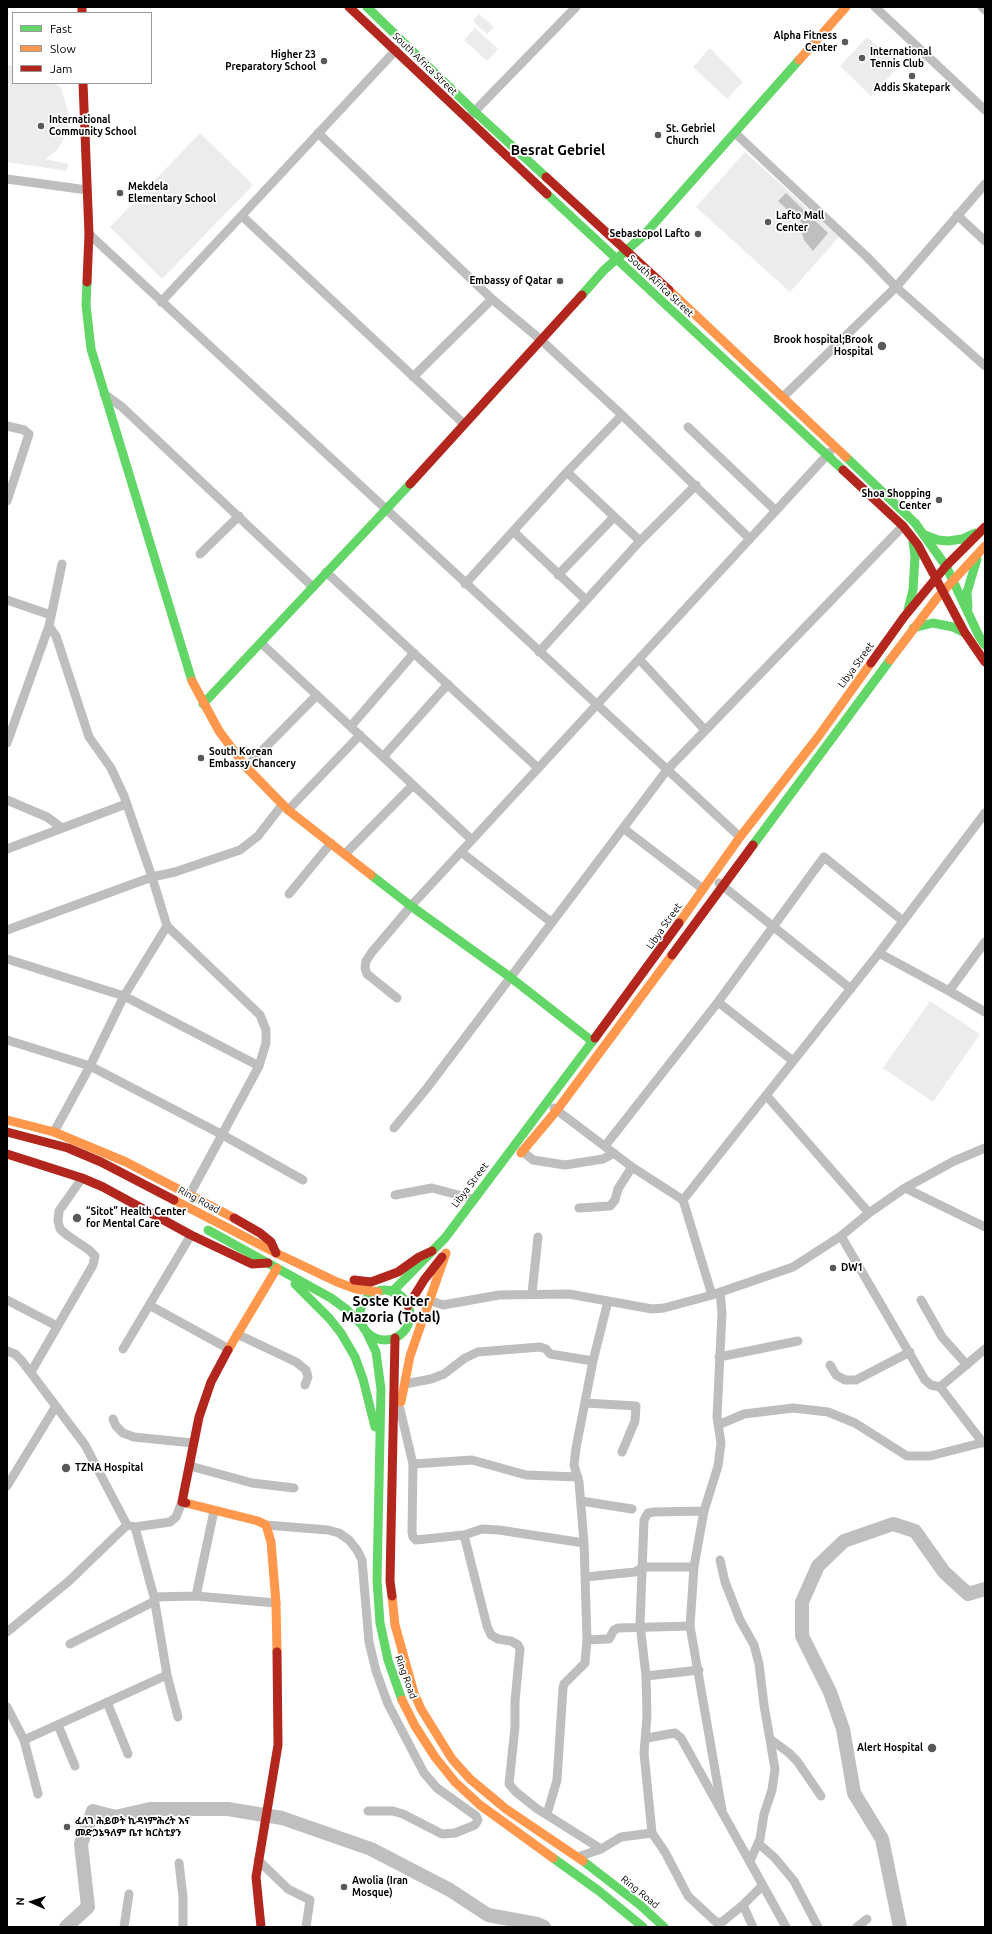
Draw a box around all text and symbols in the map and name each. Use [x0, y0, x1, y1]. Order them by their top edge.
legend [12, 12, 152, 84]
text: Fast [50, 22, 72, 35]
street label: South Africa Street [390, 30, 460, 98]
place label: Alpha Fitness Center [774, 30, 837, 54]
marker: Alpha Fitness Center [840, 37, 850, 47]
text: Slow [50, 42, 76, 55]
place label: International Tennis Club [870, 46, 932, 70]
place label: Higher 23 Preparatory School [225, 49, 316, 72]
marker: International Tennis Club [857, 53, 867, 63]
marker: Higher 23 Preparatory School [319, 56, 329, 66]
text: Jam [50, 62, 72, 75]
marker: Addis Skatepark [907, 71, 917, 81]
place label: Addis Skatepark [874, 82, 950, 94]
place label: International Community School [49, 114, 137, 138]
marker: International Community School [36, 121, 46, 131]
place label: St. Gebriel Church [666, 123, 715, 146]
marker: St. Gebriel Church [653, 130, 663, 140]
district label: Besrat Gebriel [511, 142, 605, 158]
place label: Mekdela Elementary School [128, 181, 216, 204]
marker: Mekdela Elementary School [115, 188, 125, 198]
place label: Lafto Mall Center [776, 210, 824, 234]
marker: Lafto Mall Center [763, 217, 773, 227]
place label: Sebastopol Lafto [610, 228, 690, 240]
marker: Sebastopol Lafto [693, 229, 703, 239]
street label: South Africa Street [626, 253, 696, 319]
place label: Embassy of Qatar [469, 275, 552, 287]
marker: Embassy of Qatar [555, 276, 565, 286]
place label: Brook hospital;Brook Hospital [773, 334, 873, 358]
marker: Brook hospital;Brook Hospital [876, 340, 888, 352]
place label: Shoa Shopping Center [862, 488, 931, 512]
marker: Shoa Shopping Center [934, 495, 944, 505]
street label: Libya Street [835, 640, 877, 690]
place label: South Korean Embassy Chancery [209, 746, 296, 770]
marker: South Korean Embassy Chancery [196, 753, 206, 763]
street label: Libya Street [644, 901, 684, 951]
street label: Libya Street [449, 1160, 491, 1210]
street label: Ring Road [176, 1184, 222, 1216]
place label: “Sitot” Health Center for Mental Care [86, 1206, 186, 1230]
marker: “Sitot” Health Center for Mental Care [71, 1212, 83, 1224]
place label: DW1 [841, 1262, 863, 1274]
marker: DW1 [828, 1263, 838, 1273]
district label: Soste Kuter Mazoria (Total) [341, 1293, 441, 1326]
marker: TZNA Hospital [60, 1462, 72, 1474]
place label: TZNA Hospital [75, 1462, 143, 1474]
street label: Ring Road [393, 1654, 419, 1700]
place label: Alert Hospital [857, 1742, 923, 1754]
marker: Alert Hospital [926, 1742, 938, 1754]
place label: ፈለገ ሕይወት ኪዳነምሕረት እና መድኃኔዓለም ቤተ ክርስቲያን [75, 1815, 190, 1838]
marker: ፈለገ ሕይወት ኪዳነምሕረት እና መድኃኔዓለም ቤተ ክርስቲያን [62, 1822, 72, 1832]
street label: Ring Road [619, 1873, 661, 1911]
place label: Awolia (Iran Mosque) [352, 1875, 408, 1898]
north arrow [12, 1882, 52, 1922]
marker: Awolia (Iran Mosque) [339, 1882, 349, 1892]
text: N [14, 1897, 26, 1906]

